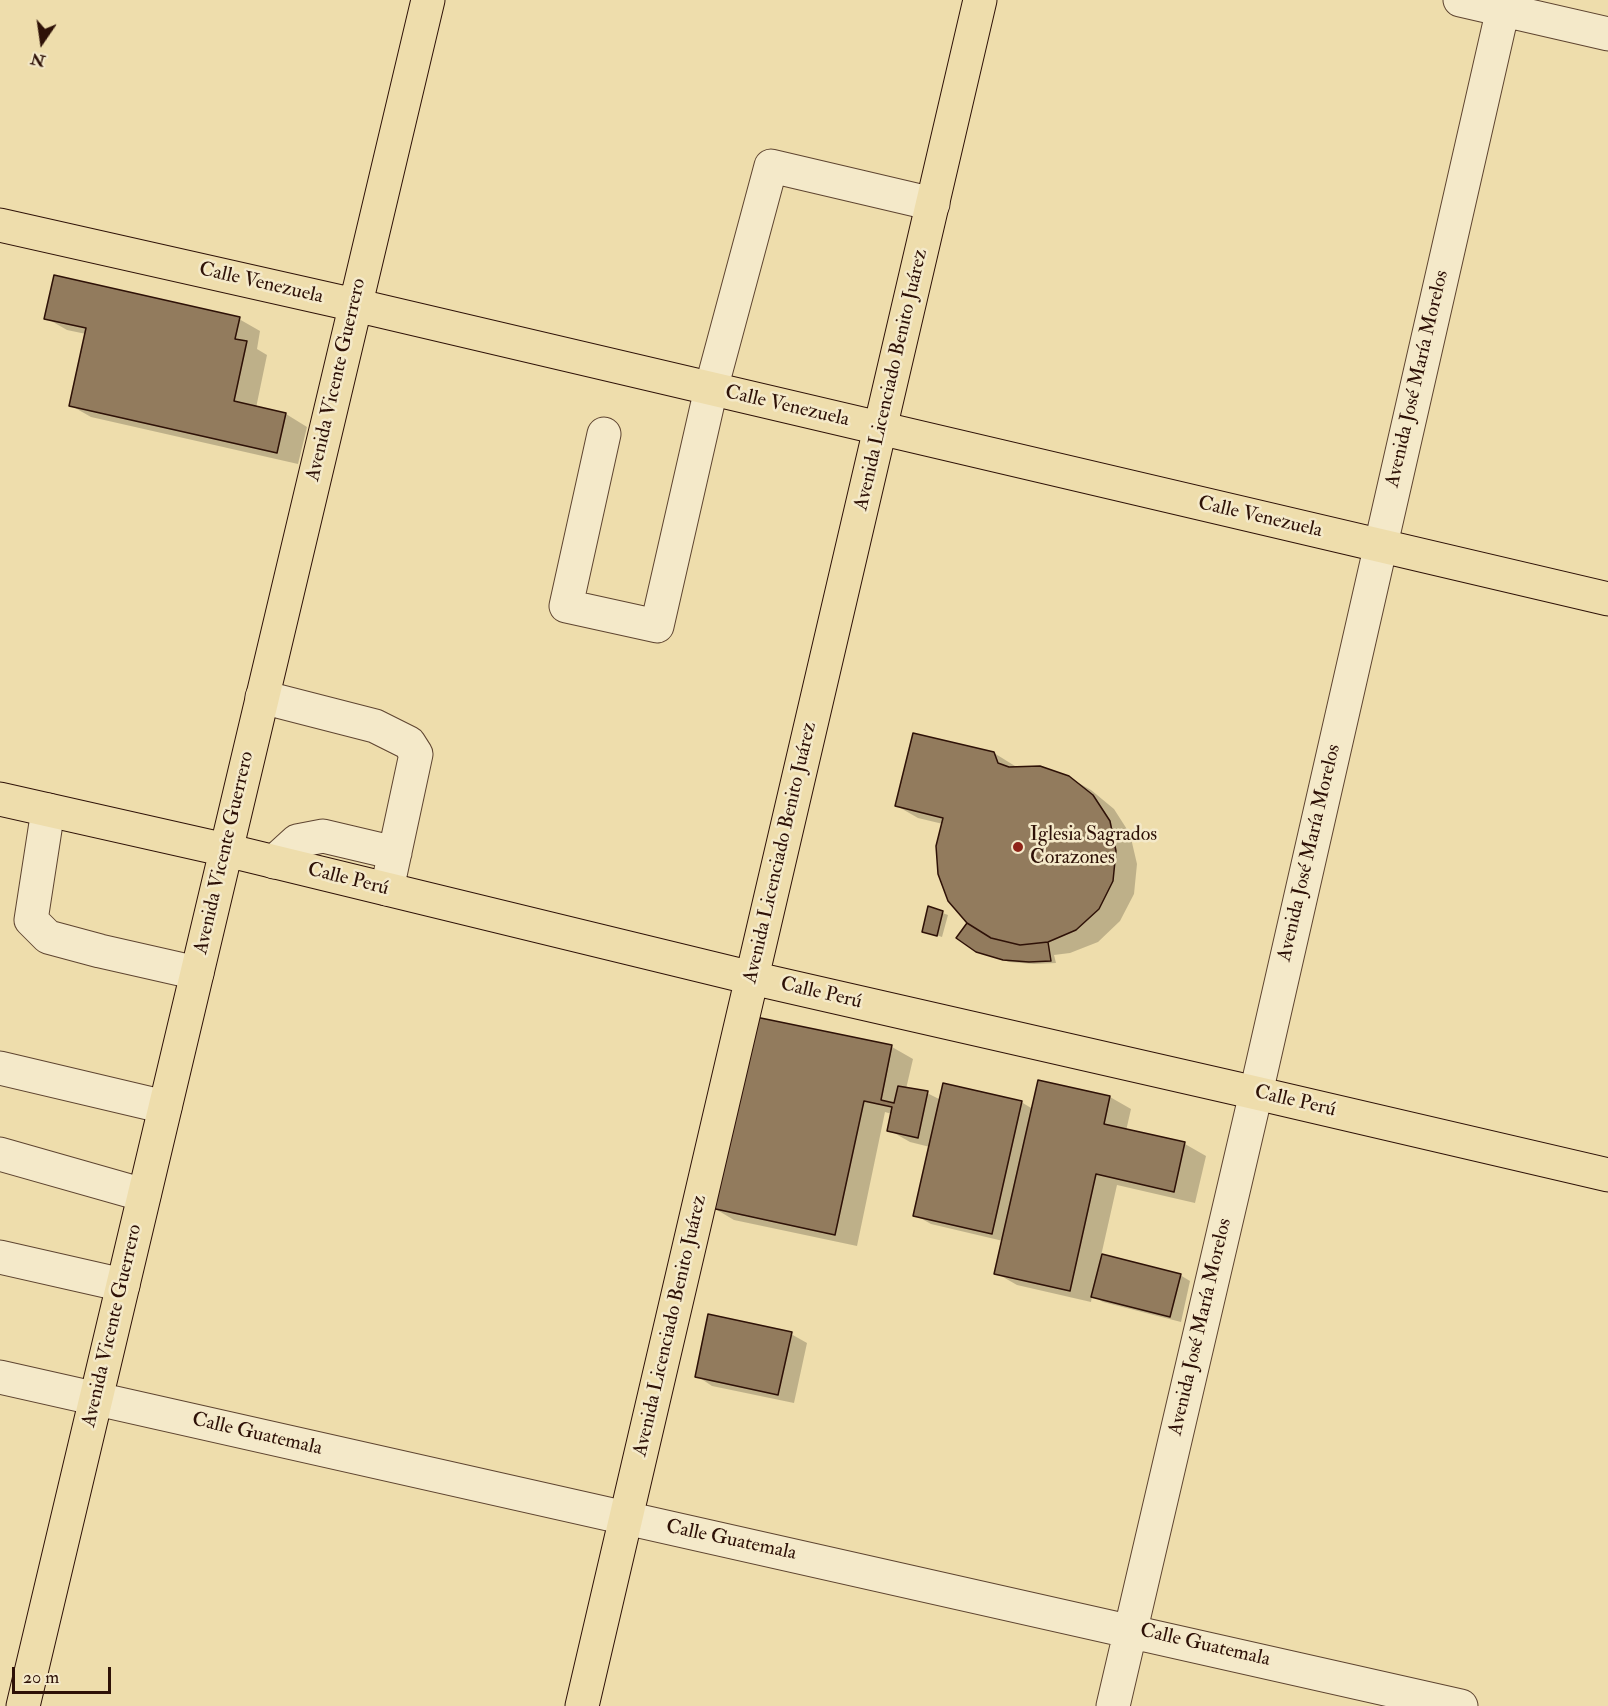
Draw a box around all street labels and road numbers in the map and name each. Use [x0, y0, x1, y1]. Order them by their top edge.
street label: Avenida Licenciado Benito Juárez [850, 247, 934, 513]
street label: Calle Venezuela [197, 258, 325, 310]
street label: Avenida José María Morelos [1381, 268, 1455, 490]
street label: Avenida Vicente Guerrero [302, 276, 372, 484]
street label: Calle Venezuela [723, 381, 851, 433]
street label: Calle Venezuela [1196, 492, 1324, 544]
street label: Avenida Licenciado Benito Juárez [739, 720, 823, 986]
street label: Avenida José María Morelos [1273, 742, 1347, 964]
street label: Avenida Vicente Guerrero [190, 749, 260, 957]
street label: Calle Perú [305, 858, 391, 902]
street label: Calle Perú [778, 973, 864, 1015]
street label: Calle Perú [1252, 1081, 1338, 1123]
street label: Avenida Licenciado Benito Juárez [629, 1193, 713, 1459]
street label: Avenida José María Morelos [1164, 1216, 1238, 1438]
street label: Avenida Vicente Guerrero [78, 1222, 148, 1430]
street label: Calle Guatemala [190, 1408, 324, 1462]
street label: Calle Guatemala [664, 1515, 798, 1567]
street label: Calle Guatemala [1138, 1619, 1272, 1673]

